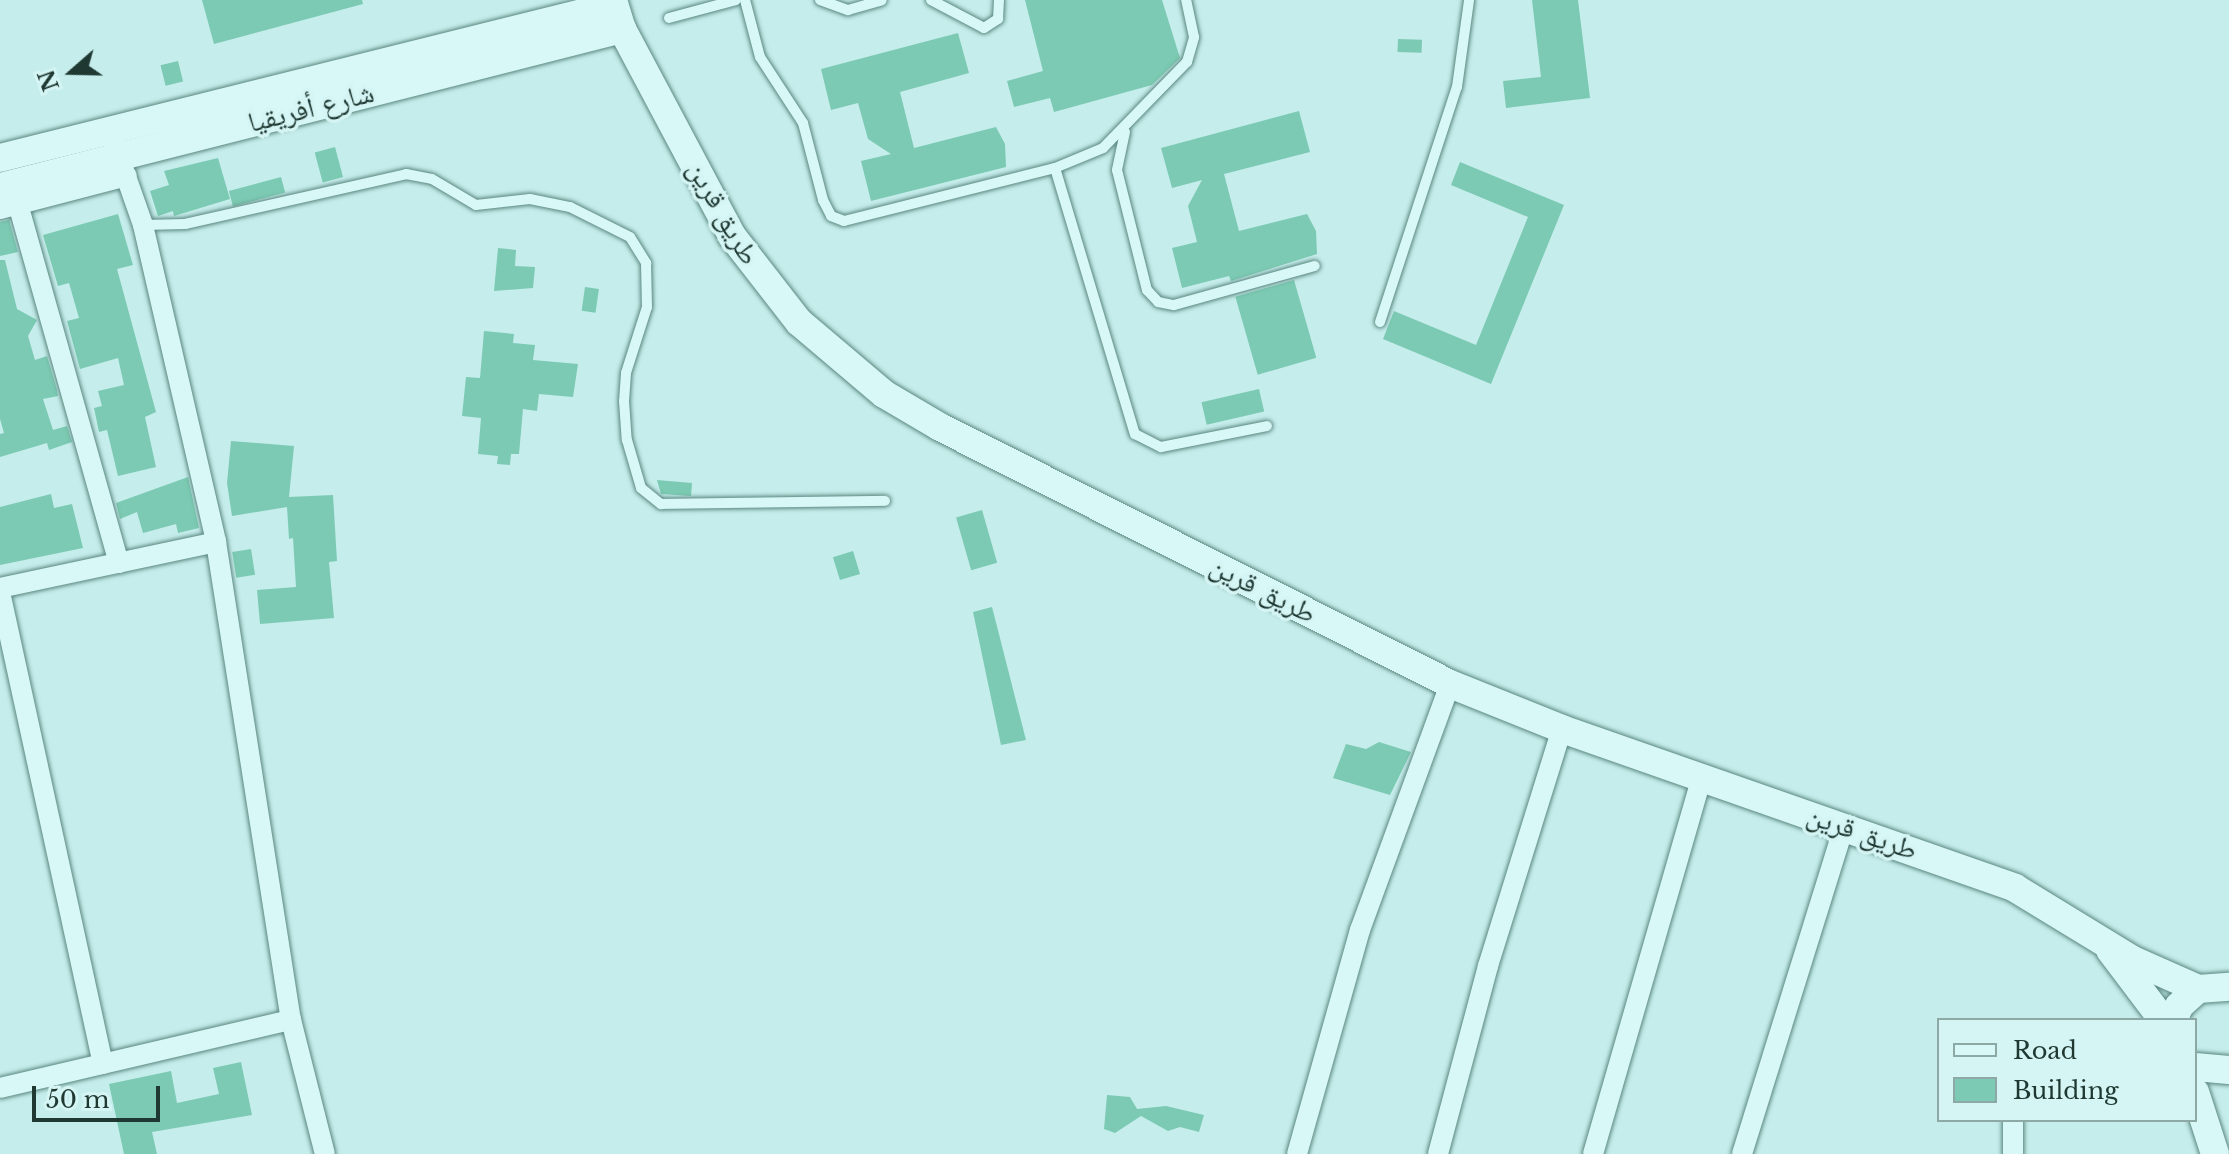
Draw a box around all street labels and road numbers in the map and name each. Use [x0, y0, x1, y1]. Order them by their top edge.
street label: شارع أفريقيا [245, 76, 377, 140]
street label: طريق قرين [680, 155, 766, 271]
street label: طريق قرين [1204, 549, 1322, 631]
street label: طريق قرين [1802, 798, 1922, 868]

